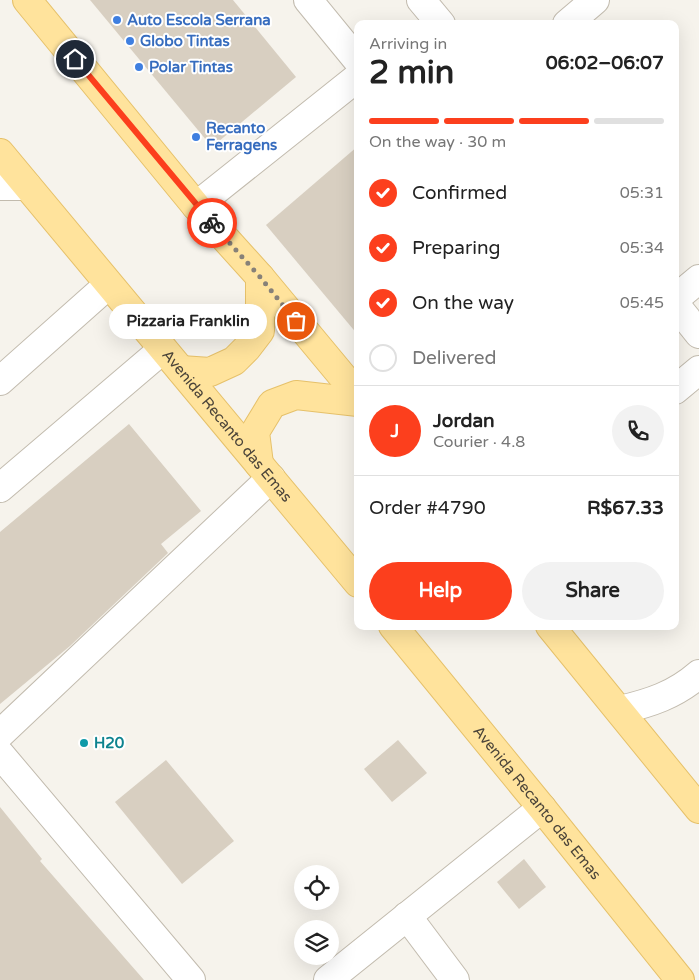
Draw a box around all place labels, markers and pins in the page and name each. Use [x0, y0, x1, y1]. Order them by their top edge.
place label: Auto Escola Serrana [127, 11, 271, 29]
marker: Auto Escola Serrana [111, 14, 123, 26]
place label: Globo Tintas [140, 32, 230, 50]
marker: Globo Tintas [124, 35, 136, 47]
pin [54, 38, 96, 80]
place label: Polar Tintas [149, 58, 233, 76]
marker: Polar Tintas [133, 61, 145, 73]
place label: Recanto Ferragens [206, 119, 277, 155]
marker: Recanto Ferragens [190, 131, 202, 143]
pin [275, 300, 317, 342]
callout: Pizzaria Franklin [109, 304, 266, 338]
place label: H20 [94, 734, 125, 752]
marker: H20 [78, 737, 90, 749]

